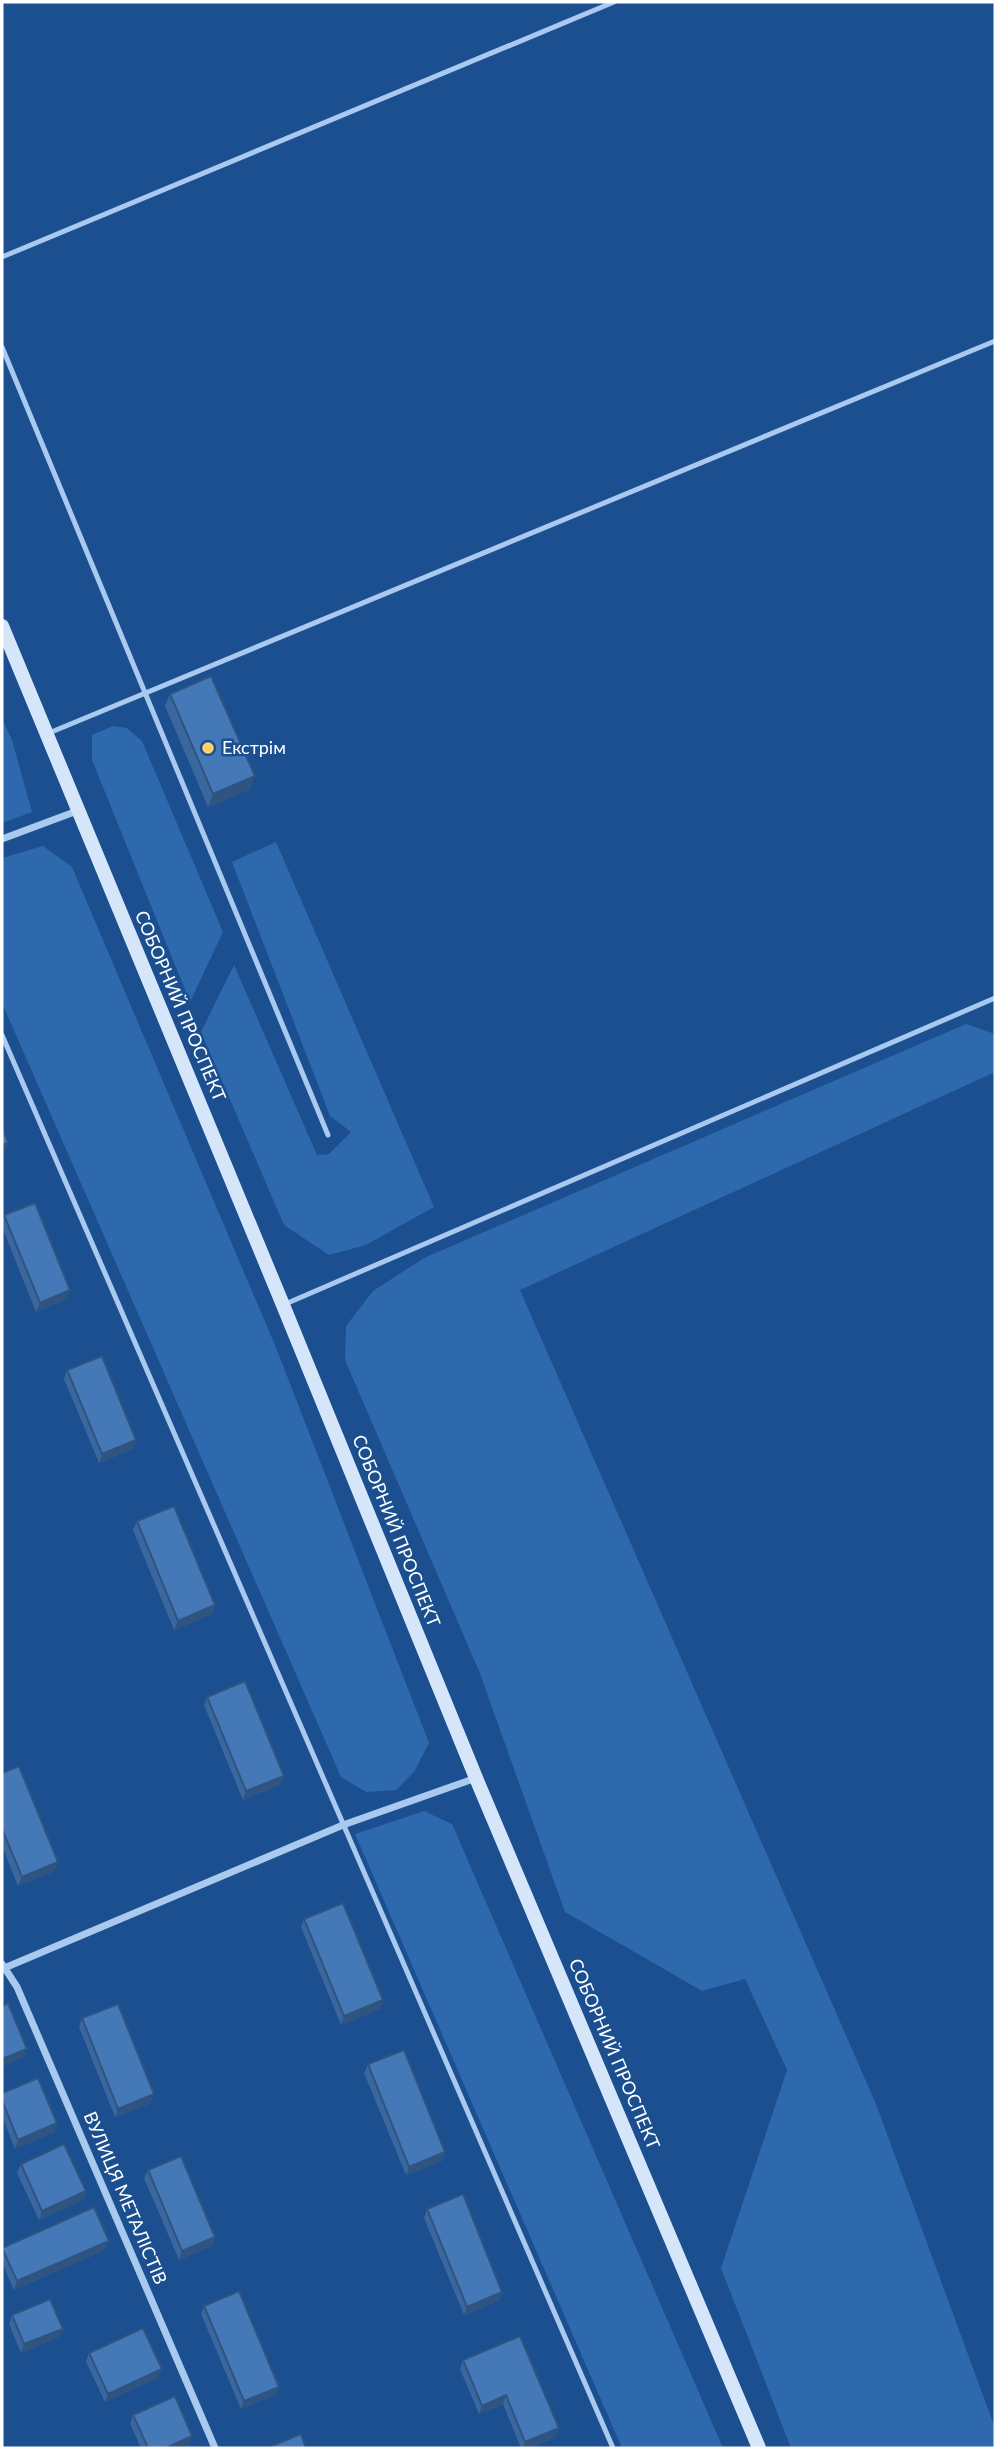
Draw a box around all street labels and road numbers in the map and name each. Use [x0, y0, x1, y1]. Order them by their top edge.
street label: СОБОРНИЙ ПРОСПЕКТ [131, 907, 231, 1105]
street label: СОБОРНИЙ ПРОСПЕКТ [348, 1431, 446, 1630]
street label: СОБОРНИЙ ПРОСПЕКТ [565, 1955, 665, 2153]
street label: ВУЛИЦЯ МЕТАЛІСТІВ [80, 2108, 172, 2287]

